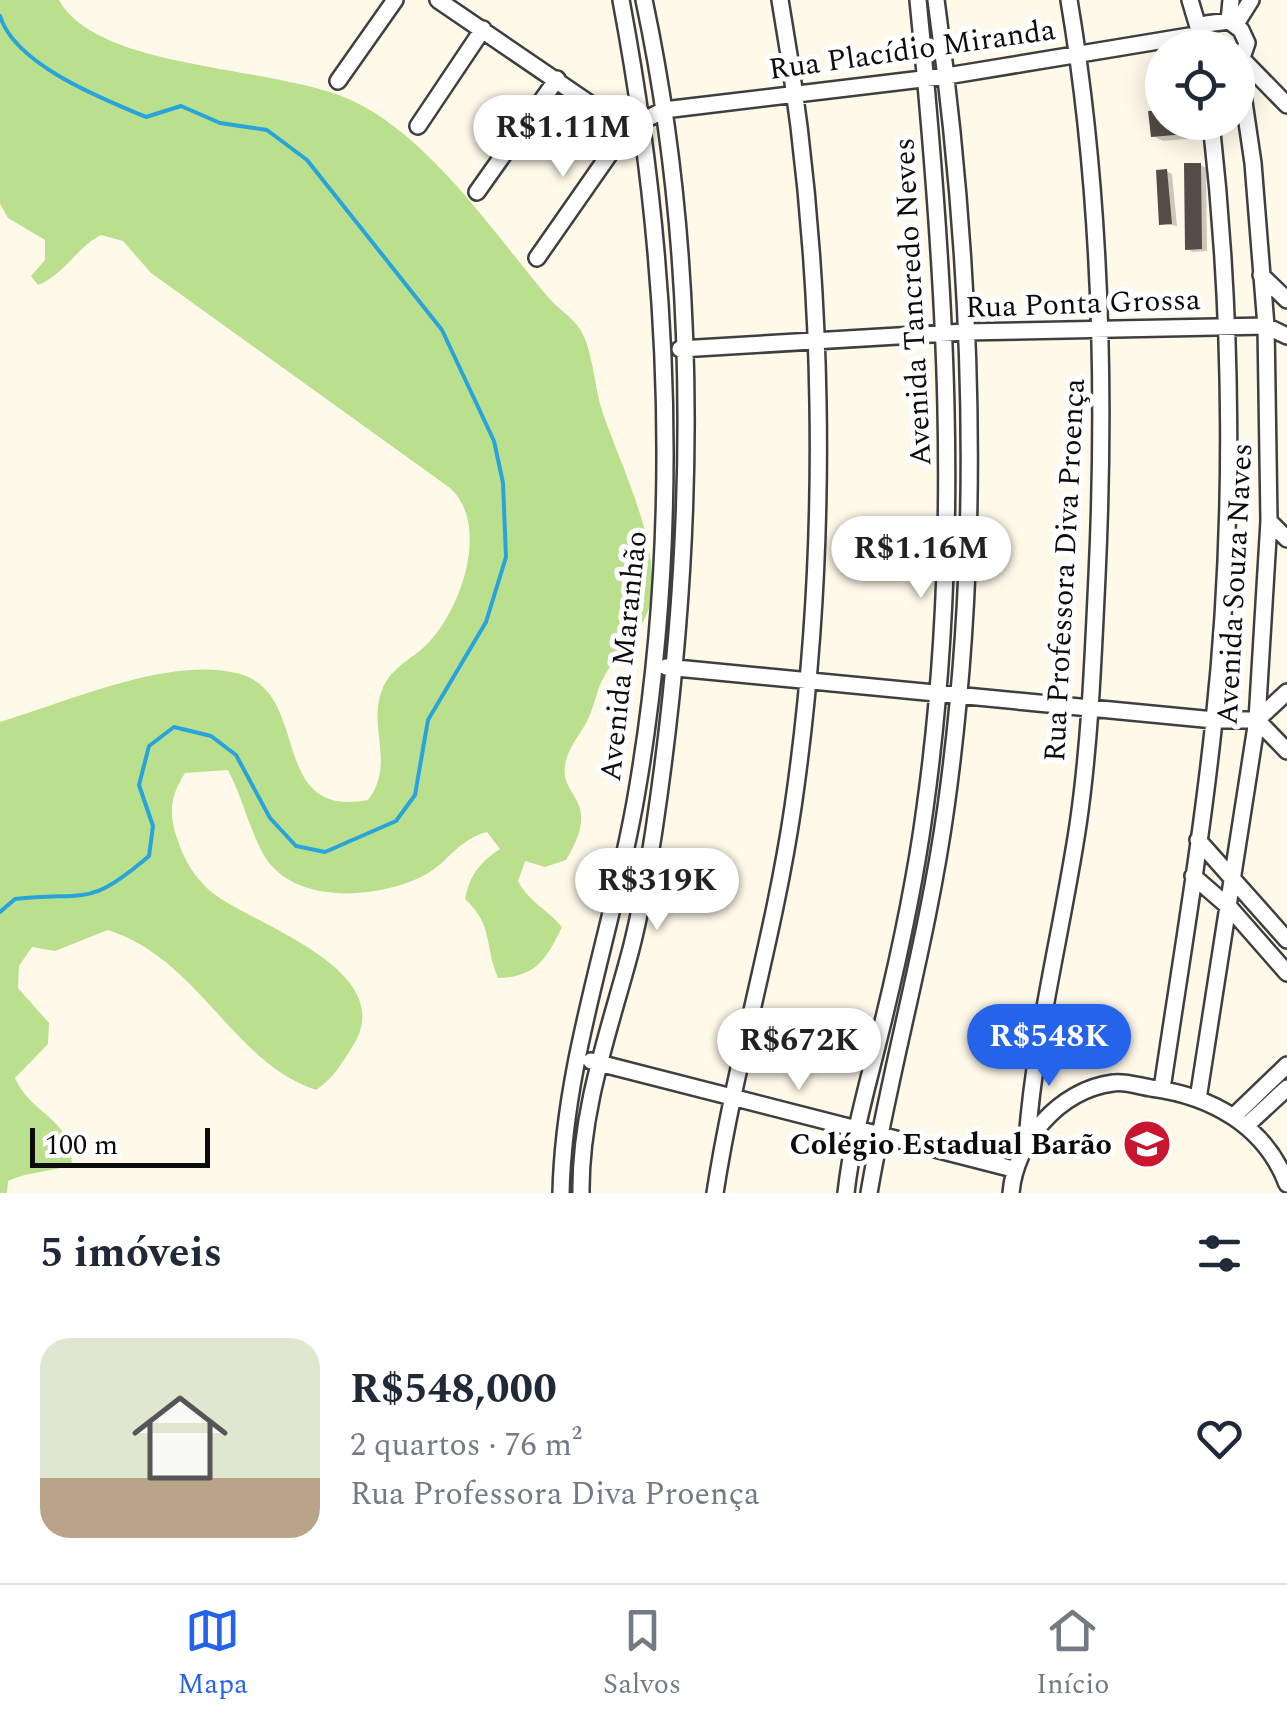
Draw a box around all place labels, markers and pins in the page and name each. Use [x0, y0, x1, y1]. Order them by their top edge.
pin: R$1.11M [471, 95, 655, 180]
pin: R$1.16M [829, 516, 1013, 601]
pin: R$319K [576, 848, 738, 933]
pin: R$548K [968, 1004, 1130, 1089]
pin: R$672K [718, 1008, 880, 1093]
school or university icon: Colégio Estadual Barão [1121, 1118, 1173, 1170]
place label: Colégio Estadual Barão [789, 1122, 1112, 1168]

